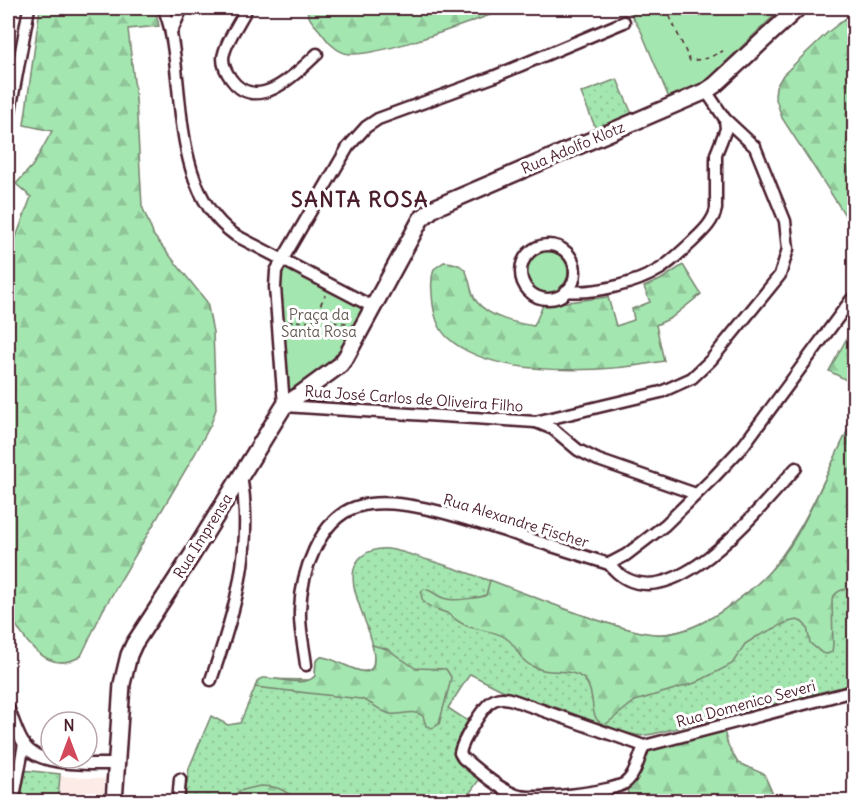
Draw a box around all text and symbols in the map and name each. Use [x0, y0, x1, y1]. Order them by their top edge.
street label: Rua Adolfo Klotz [518, 117, 627, 178]
district label: SANTA ROSA [291, 186, 429, 213]
park label: Praça da Santa Rosa [281, 305, 357, 341]
street label: Rua José Carlos de Oliveira Filho [304, 381, 524, 416]
street label: Rua Alexandre Fischer [441, 489, 591, 552]
street label: Rua Imprensa [169, 490, 236, 582]
street label: Rua Domenico Severi [674, 676, 818, 731]
north arrow [39, 710, 99, 770]
text: N [63, 715, 75, 735]

